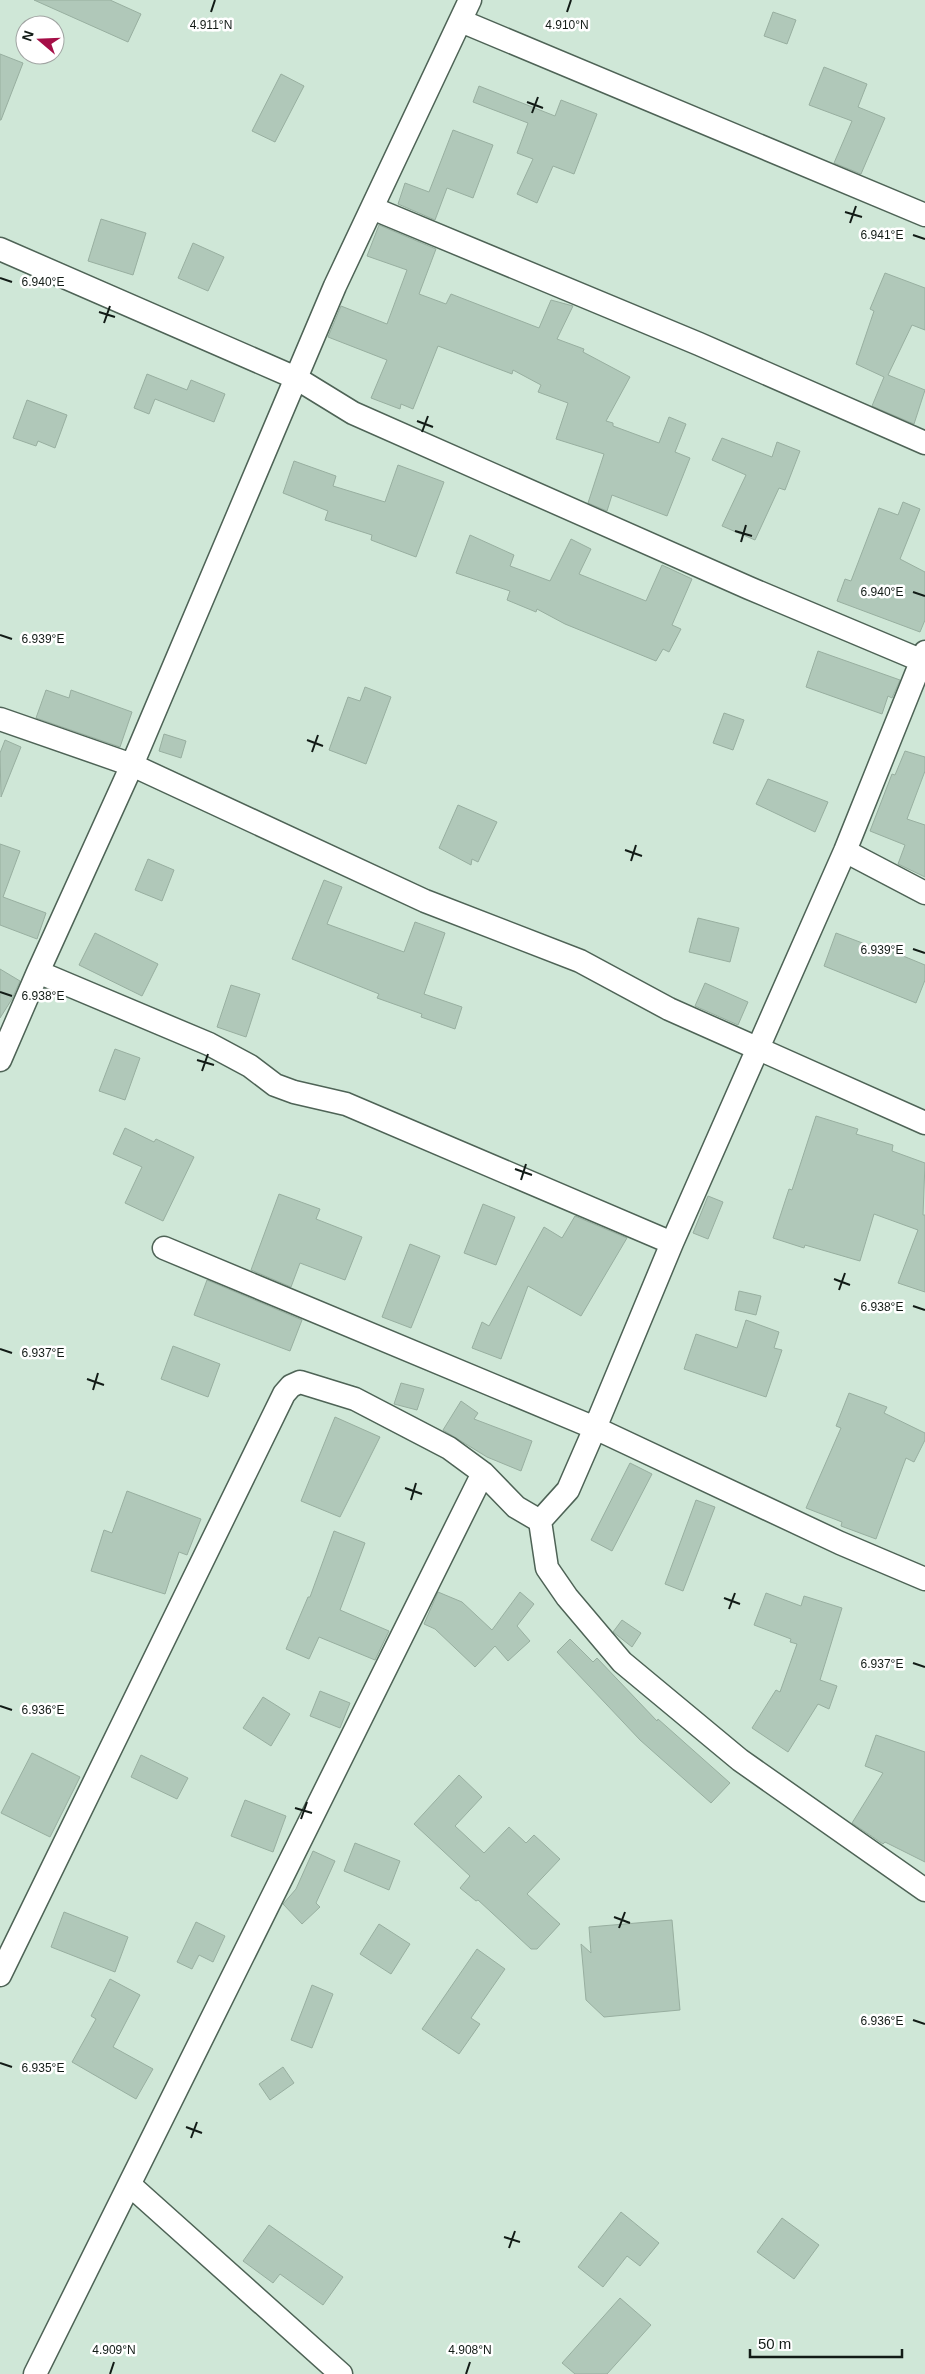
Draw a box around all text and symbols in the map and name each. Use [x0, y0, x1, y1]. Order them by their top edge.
north arrow [15, 15, 65, 65]
text: 4.911°N [190, 18, 232, 32]
text: 4.910°N [545, 18, 589, 32]
text: N [18, 28, 37, 43]
text: 6.941°E [861, 228, 903, 242]
text: 6.940°E [22, 275, 64, 289]
text: 6.940°E [861, 585, 903, 599]
text: 6.939°E [22, 632, 64, 646]
text: 6.939°E [861, 943, 903, 957]
text: 6.938°E [22, 989, 64, 1003]
text: 6.938°E [861, 1300, 903, 1314]
text: 6.937°E [22, 1346, 64, 1360]
text: 6.937°E [861, 1657, 903, 1671]
text: 6.936°E [22, 1703, 64, 1717]
text: 6.936°E [861, 2014, 903, 2028]
text: 6.935°E [22, 2061, 64, 2075]
scale bar [750, 2326, 902, 2358]
text: 50 m [758, 2335, 791, 2352]
text: 4.909°N [92, 2343, 136, 2357]
text: 4.908°N [448, 2343, 492, 2357]

